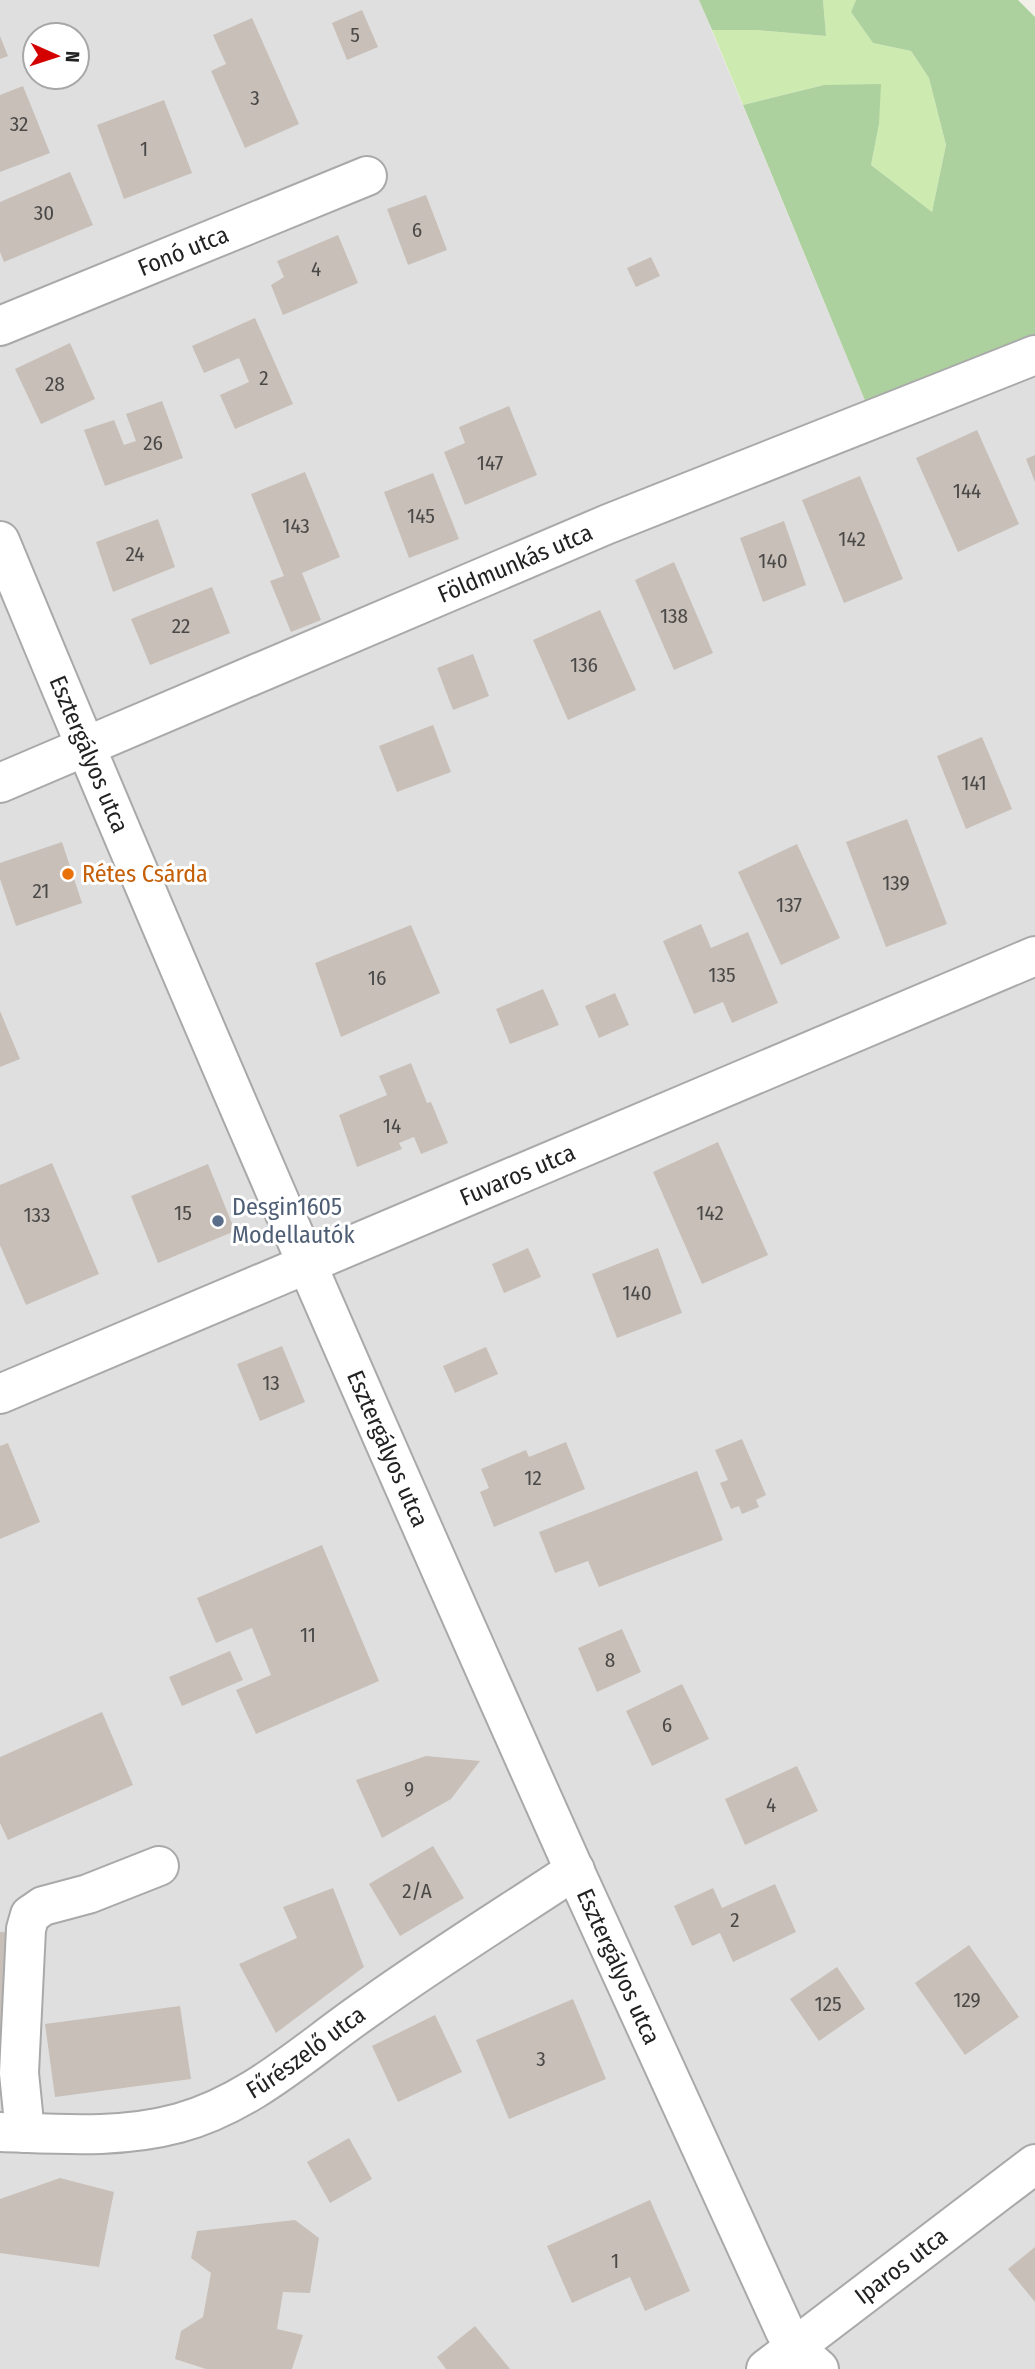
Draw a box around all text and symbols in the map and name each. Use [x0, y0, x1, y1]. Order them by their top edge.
north arrow [21, 21, 91, 91]
house number: 5 [350, 22, 360, 48]
text: N [61, 51, 84, 63]
house number: 3 [250, 85, 260, 111]
house number: 32 [10, 111, 28, 137]
house number: 1 [140, 136, 148, 162]
house number: 30 [34, 200, 54, 226]
house number: 6 [412, 217, 422, 243]
street label: Fonó utca [134, 220, 233, 282]
house number: 4 [311, 256, 321, 282]
house number: 2 [259, 365, 269, 391]
house number: 28 [45, 371, 65, 397]
house number: 26 [143, 430, 163, 456]
house number: 147 [477, 450, 503, 476]
house number: 144 [953, 478, 981, 504]
house number: 145 [407, 503, 435, 529]
house number: 143 [282, 513, 310, 539]
street label: Földmunkás utca [434, 518, 597, 609]
house number: 142 [838, 526, 866, 552]
house number: 24 [125, 541, 145, 567]
house number: 140 [758, 548, 788, 574]
house number: 138 [660, 603, 688, 629]
house number: 22 [172, 613, 190, 639]
house number: 136 [570, 652, 598, 678]
street label: Esztergályos utca [44, 671, 134, 837]
house number: 141 [961, 770, 987, 796]
place label: Rétes Csárda [82, 860, 208, 888]
marker: Rétes Csárda [60, 866, 76, 882]
house number: 139 [882, 870, 910, 896]
house number: 21 [33, 878, 50, 904]
house number: 137 [776, 892, 802, 918]
house number: 135 [708, 962, 736, 988]
house number: 16 [368, 965, 386, 991]
house number: 14 [383, 1113, 401, 1139]
street label: Fuvaros utca [456, 1138, 579, 1212]
place label: Desgin1605 Modellautók [232, 1193, 355, 1249]
house number: 15 [174, 1200, 192, 1226]
house number: 142 [696, 1200, 724, 1226]
house number: 133 [23, 1202, 51, 1228]
marker: Desgin1605 Modellautók [210, 1213, 226, 1229]
house number: 140 [622, 1280, 652, 1306]
street label: Esztergályos utca [341, 1366, 434, 1531]
house number: 13 [262, 1370, 280, 1396]
house number: 12 [524, 1465, 542, 1491]
house number: 11 [300, 1622, 316, 1648]
house number: 8 [605, 1647, 615, 1673]
house number: 6 [662, 1712, 672, 1738]
house number: 9 [404, 1776, 414, 1802]
house number: 4 [766, 1792, 776, 1818]
house number: 2/A [402, 1878, 432, 1904]
street label: Esztergályos utca [571, 1885, 666, 2049]
house number: 2 [730, 1907, 740, 1933]
house number: 129 [953, 1987, 981, 2013]
house number: 125 [814, 1991, 842, 2017]
street label: Fűrészelő utca [241, 2000, 371, 2105]
house number: 3 [536, 2046, 546, 2072]
street label: Iparos utca [849, 2222, 953, 2310]
house number: 1 [611, 2248, 619, 2274]

